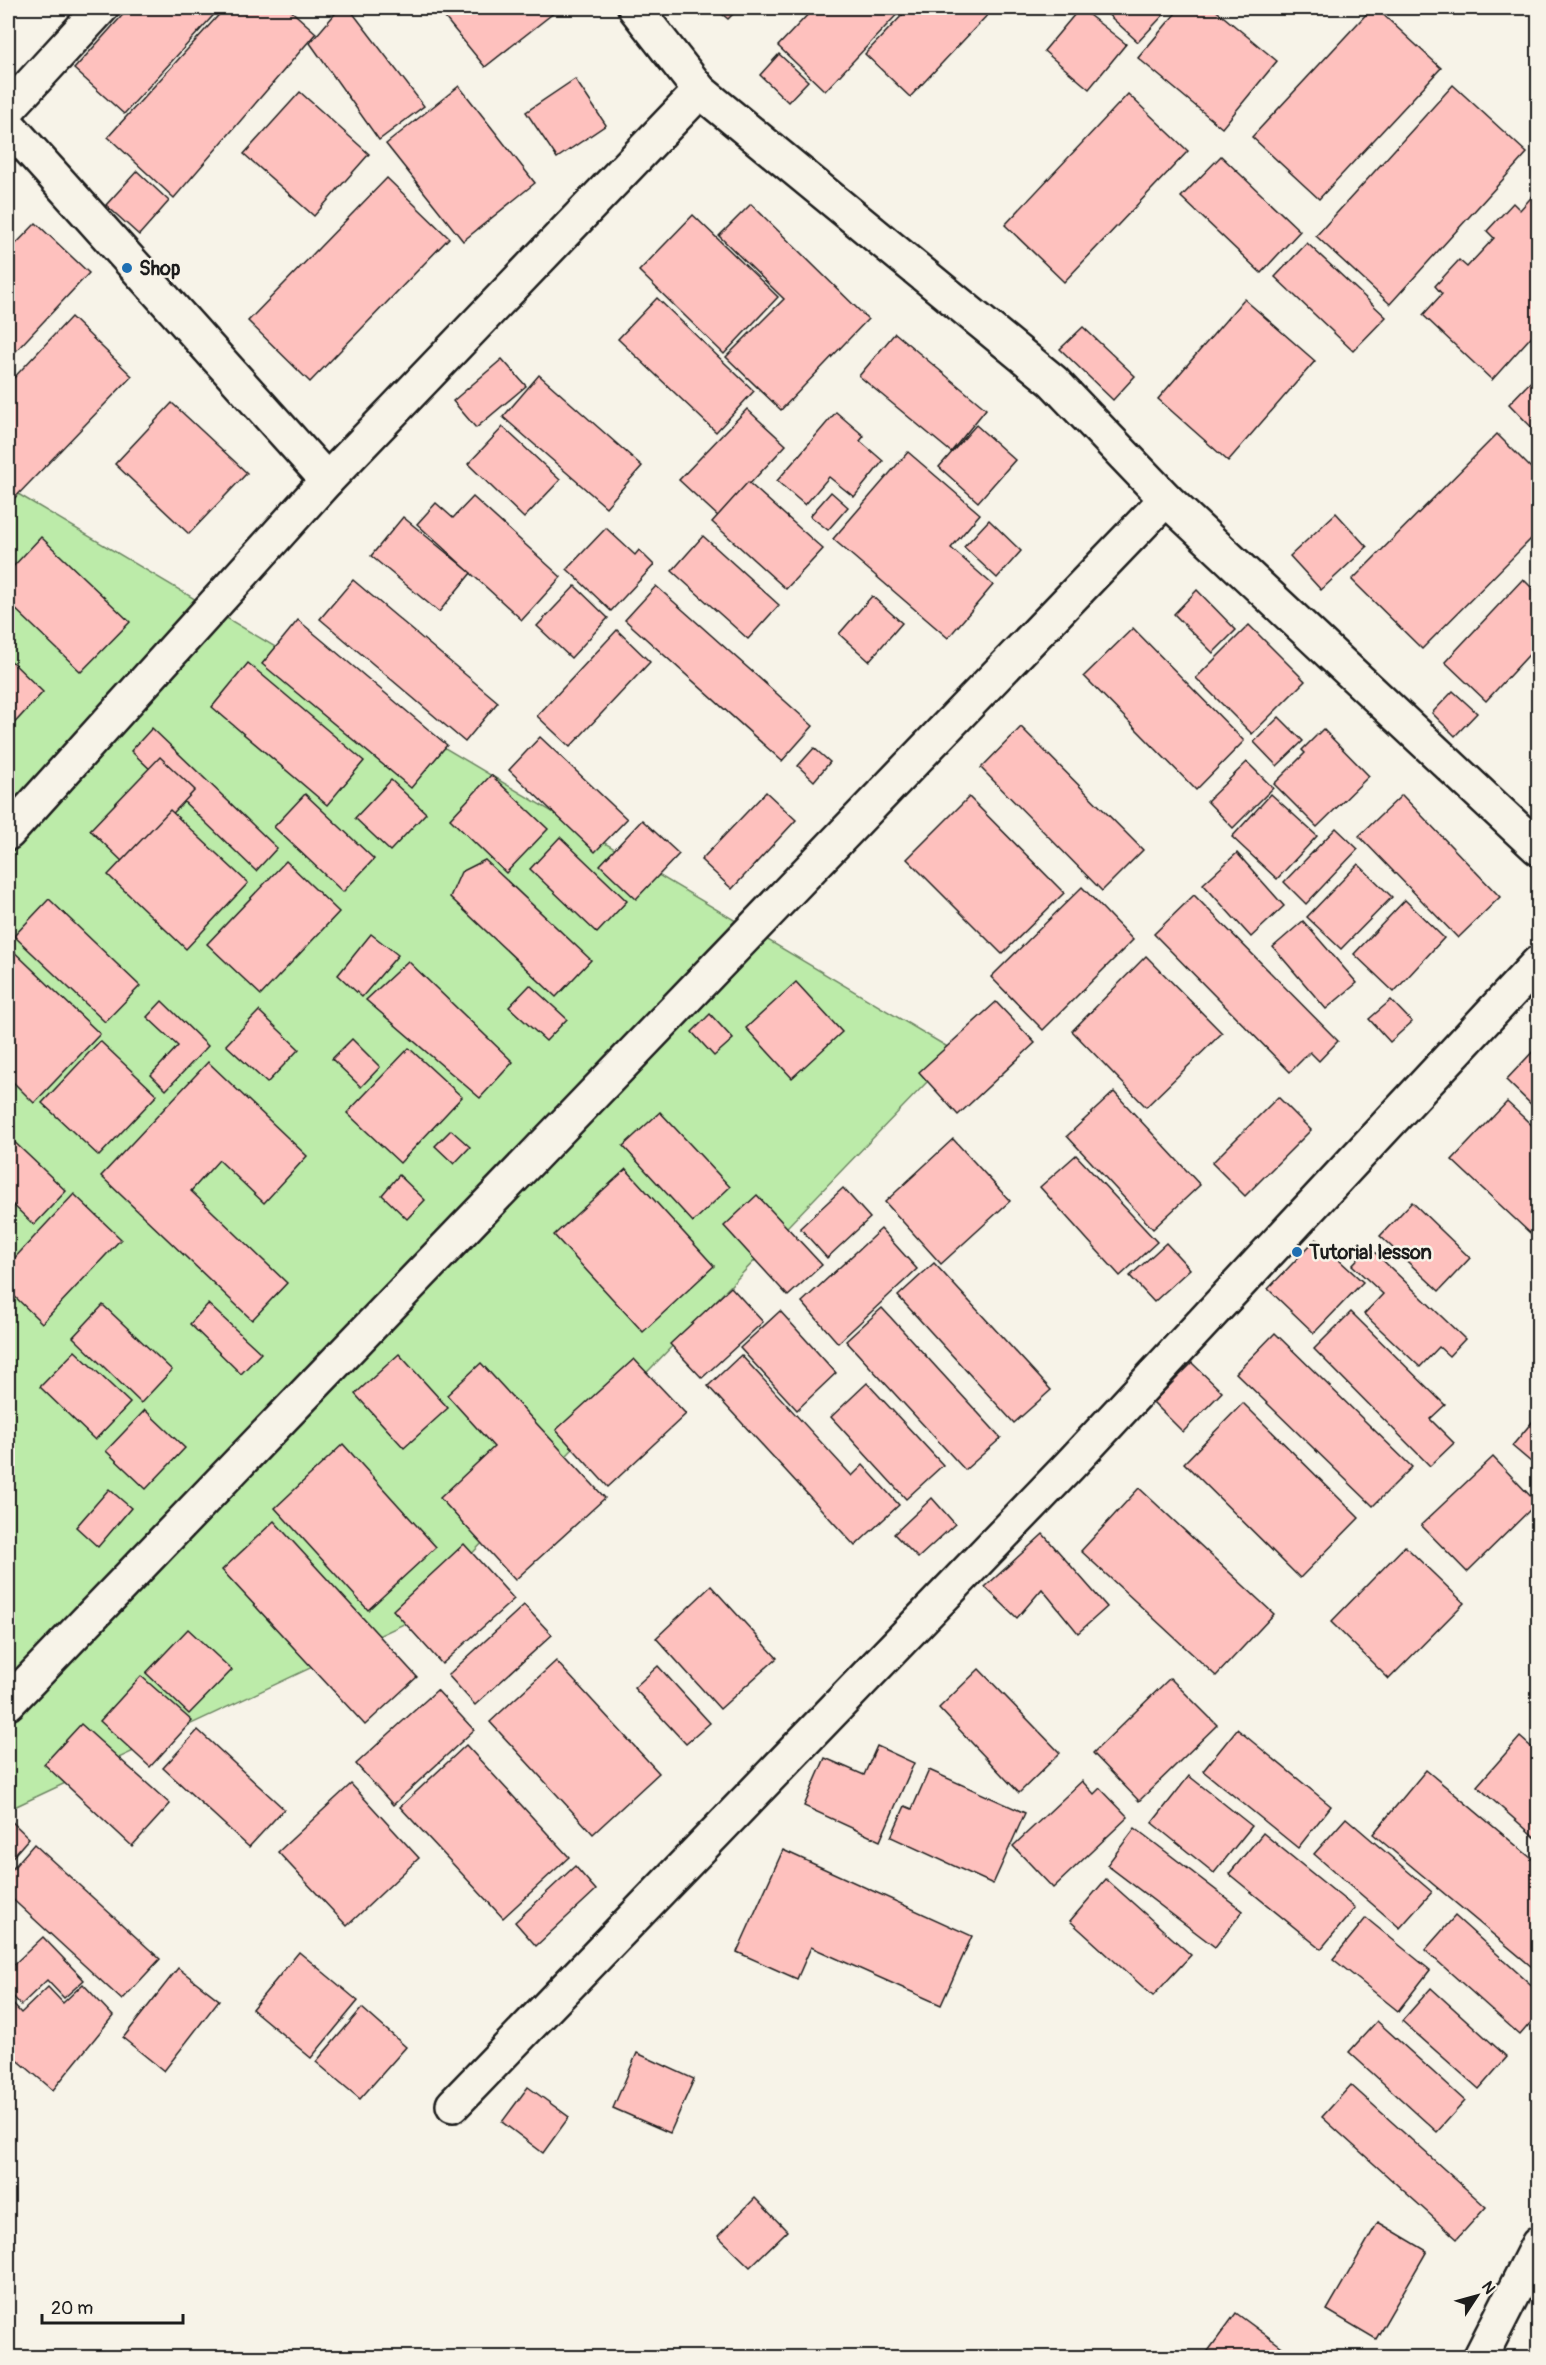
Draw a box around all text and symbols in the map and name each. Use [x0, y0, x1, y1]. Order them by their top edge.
place label: Shop [139, 256, 181, 281]
marker: Shop [120, 261, 134, 275]
place label: Tutorial lesson [1308, 1240, 1432, 1265]
marker: Tutorial lesson [1290, 1245, 1304, 1259]
north arrow [1447, 2266, 1507, 2326]
text: N [1477, 2278, 1500, 2298]
scale bar [42, 2287, 183, 2325]
text: 20 m [51, 2297, 93, 2320]

